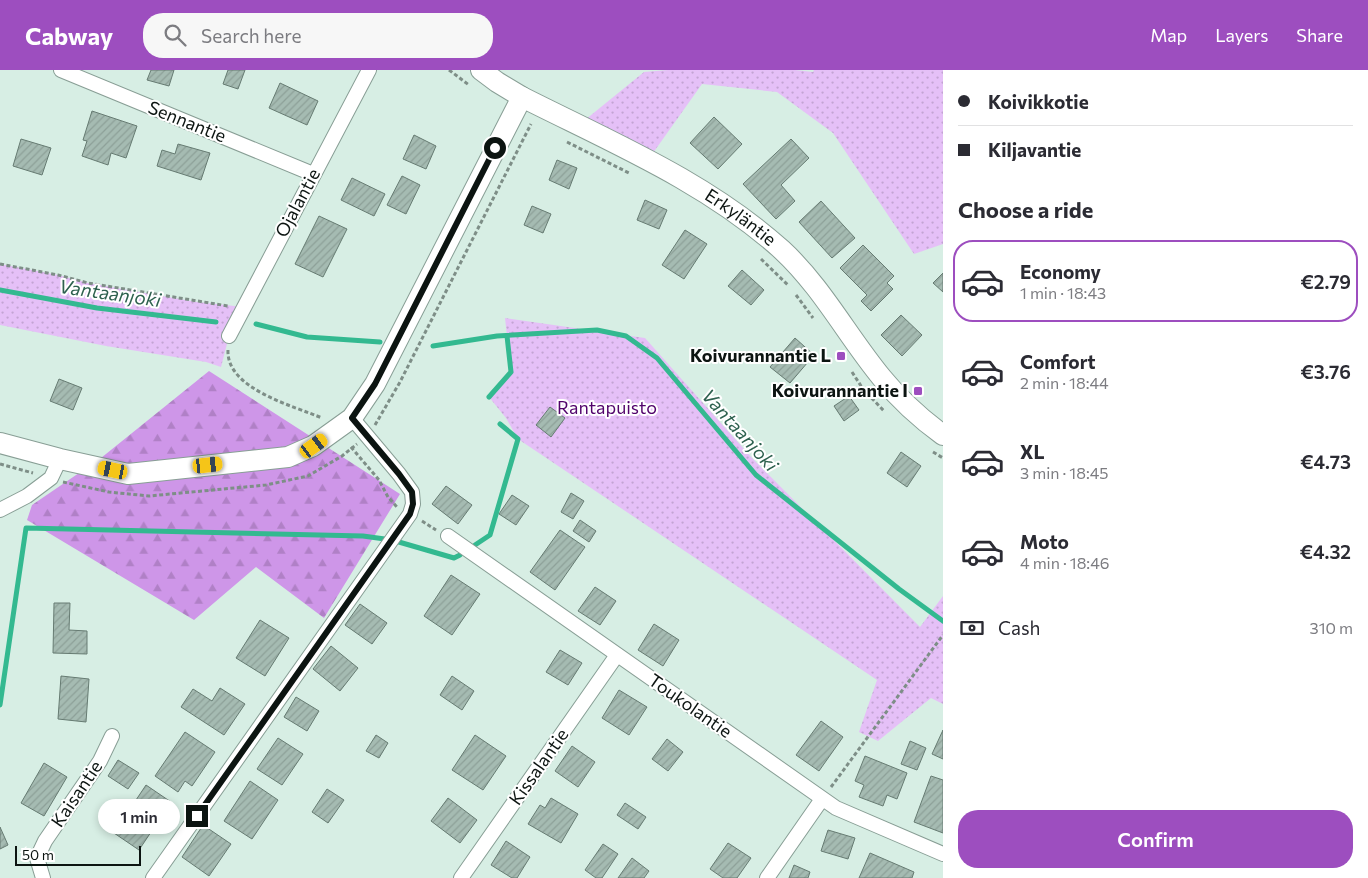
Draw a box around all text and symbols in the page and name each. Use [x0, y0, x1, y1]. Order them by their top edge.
search box [143, 13, 493, 58]
text: Cabway [25, 21, 113, 50]
icon: search [161, 21, 189, 49]
text: Search here [201, 24, 302, 47]
text: Map [1150, 24, 1187, 46]
text: Layers [1215, 24, 1268, 46]
text: Share [1296, 24, 1343, 46]
text: Koivikkotie [988, 90, 1089, 113]
street label: Sennantie [145, 96, 229, 147]
route start [484, 137, 506, 159]
text: Kiljavantie [988, 138, 1081, 161]
street label: Ojalantie [270, 164, 324, 241]
street label: Erkyläntie [701, 183, 781, 250]
text: Choose a ride [958, 196, 1093, 223]
icon: car [960, 259, 1005, 304]
text: Economy [1020, 260, 1101, 283]
text: €2.79 [1300, 270, 1351, 293]
water label: Vantaanjoki [58, 274, 164, 311]
text: 1 min · 18:43 [1020, 283, 1106, 302]
place label: Koivurannantie L [690, 344, 831, 366]
icon: car [960, 349, 1005, 394]
marker: Koivurannantie L [835, 350, 847, 362]
text: Comfort [1020, 350, 1096, 373]
text: €3.76 [1300, 360, 1351, 383]
text: 2 min · 18:44 [1020, 373, 1109, 392]
place label: Koivurannantie I [772, 379, 908, 401]
water label: Vantaanjoki [697, 384, 784, 476]
marker: Koivurannantie I [912, 385, 924, 397]
park label: Rantapuisto [557, 396, 657, 418]
car [297, 431, 330, 461]
icon: car [960, 439, 1005, 484]
text: XL [1020, 440, 1045, 463]
text: €4.73 [1300, 450, 1351, 473]
car [192, 456, 223, 474]
car [96, 460, 129, 480]
text: 3 min · 18:45 [1020, 463, 1108, 482]
icon: car [960, 529, 1005, 574]
text: Moto [1020, 530, 1069, 553]
text: €4.32 [1300, 540, 1351, 563]
text: 4 min · 18:46 [1020, 553, 1109, 572]
icon: cash [958, 614, 986, 642]
text: Cash [998, 616, 1040, 639]
text: 310 m [1310, 618, 1353, 637]
street label: Toukolantie [645, 668, 737, 742]
street label: Kissalantie [504, 724, 573, 809]
street label: Kaisantie [46, 756, 106, 831]
callout: 1 min [97, 798, 180, 834]
route end [186, 805, 208, 827]
text: 1 min [120, 807, 158, 826]
button: Confirm [958, 810, 1353, 868]
scale bar [15, 843, 141, 866]
text: 50 m [22, 846, 54, 863]

